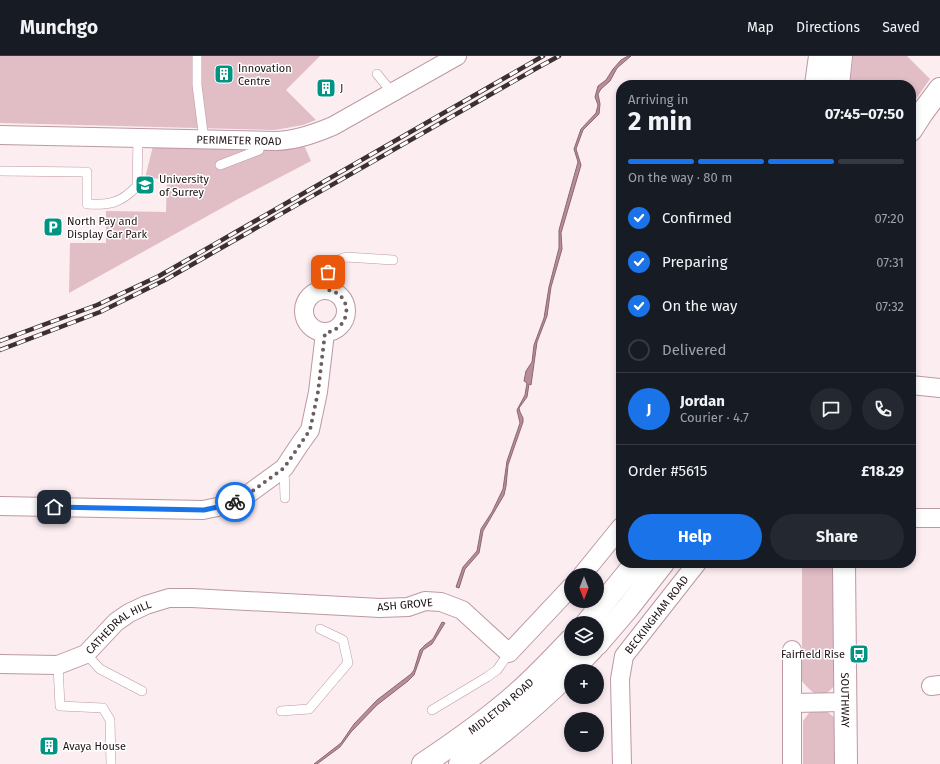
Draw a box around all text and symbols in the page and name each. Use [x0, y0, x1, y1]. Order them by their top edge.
text: Munchgo [20, 16, 98, 39]
text: Map [747, 19, 774, 36]
text: Directions [796, 19, 860, 36]
text: Saved [882, 19, 920, 36]
place label: Innovation Centre [238, 62, 292, 88]
building icon: Innovation Centre [213, 63, 235, 85]
building icon: J [315, 77, 337, 99]
place label: J [340, 82, 343, 95]
text: Arriving in [628, 92, 688, 107]
text: 07:45–07:50 [825, 105, 904, 123]
text: 2 min [628, 106, 692, 137]
street label: PERIMETER ROAD [196, 133, 282, 148]
text: On the way · 80 m [628, 170, 732, 185]
place label: University of Surrey [159, 173, 209, 199]
school or university icon: University of Surrey [134, 174, 156, 196]
icon: check [628, 207, 650, 229]
text: Confirmed [662, 209, 732, 227]
text: 07:20 [874, 211, 904, 226]
place label: North Pay and Display Car Park [67, 215, 147, 241]
parking icon: North Pay and Display Car Park [42, 216, 64, 238]
icon: check [628, 251, 650, 273]
text: Preparing [662, 253, 727, 271]
pin [311, 255, 345, 289]
text: 07:31 [876, 255, 904, 270]
icon: bag [317, 261, 339, 283]
icon: check [628, 295, 650, 317]
text: On the way [662, 297, 737, 315]
text: 07:32 [875, 299, 904, 314]
text: Delivered [662, 341, 726, 359]
button: chat [810, 388, 852, 430]
button: phone [862, 388, 904, 430]
text: Jordan [680, 392, 725, 410]
text: J [647, 400, 651, 418]
text: Courier · 4.7 [680, 410, 749, 425]
text: Order #5615 [628, 462, 707, 480]
text: £18.29 [861, 462, 904, 480]
courier [215, 482, 255, 522]
pin [37, 490, 71, 524]
icon: bike [224, 491, 246, 513]
icon: home [43, 496, 65, 518]
button: Help [628, 514, 762, 560]
button: Share [770, 514, 904, 560]
north arrow [564, 568, 604, 608]
map controls [564, 568, 604, 752]
street label: BECKINGHAM ROAD [622, 573, 691, 656]
street label: ASH GROVE [377, 596, 433, 614]
street label: CATHEDRAL HILL [83, 597, 153, 657]
button: layers [564, 616, 604, 656]
bus stop icon: Fairfield Rise [848, 643, 870, 665]
place label: Fairfield Rise [781, 648, 845, 661]
button: + [564, 664, 604, 704]
street label: SOUTHWAY [839, 672, 852, 728]
street label: MIDLETON ROAD [466, 675, 536, 737]
button: − [564, 712, 604, 752]
building icon: Avaya House [38, 735, 60, 757]
place label: Avaya House [63, 740, 126, 753]

